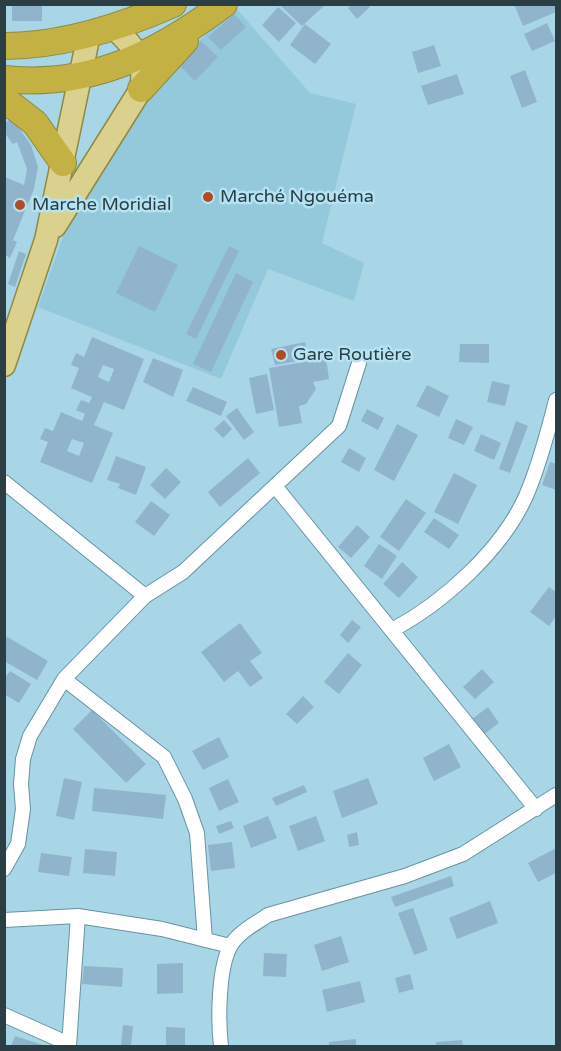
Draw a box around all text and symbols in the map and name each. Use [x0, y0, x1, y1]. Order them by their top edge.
place label: Marché Ngouéma [220, 186, 374, 208]
marker: Marché Ngouéma [201, 190, 215, 204]
place label: Marche Moridial [32, 194, 171, 216]
marker: Marche Moridial [13, 198, 27, 212]
place label: Gare Routière [293, 344, 411, 366]
marker: Gare Routière [274, 348, 288, 362]

